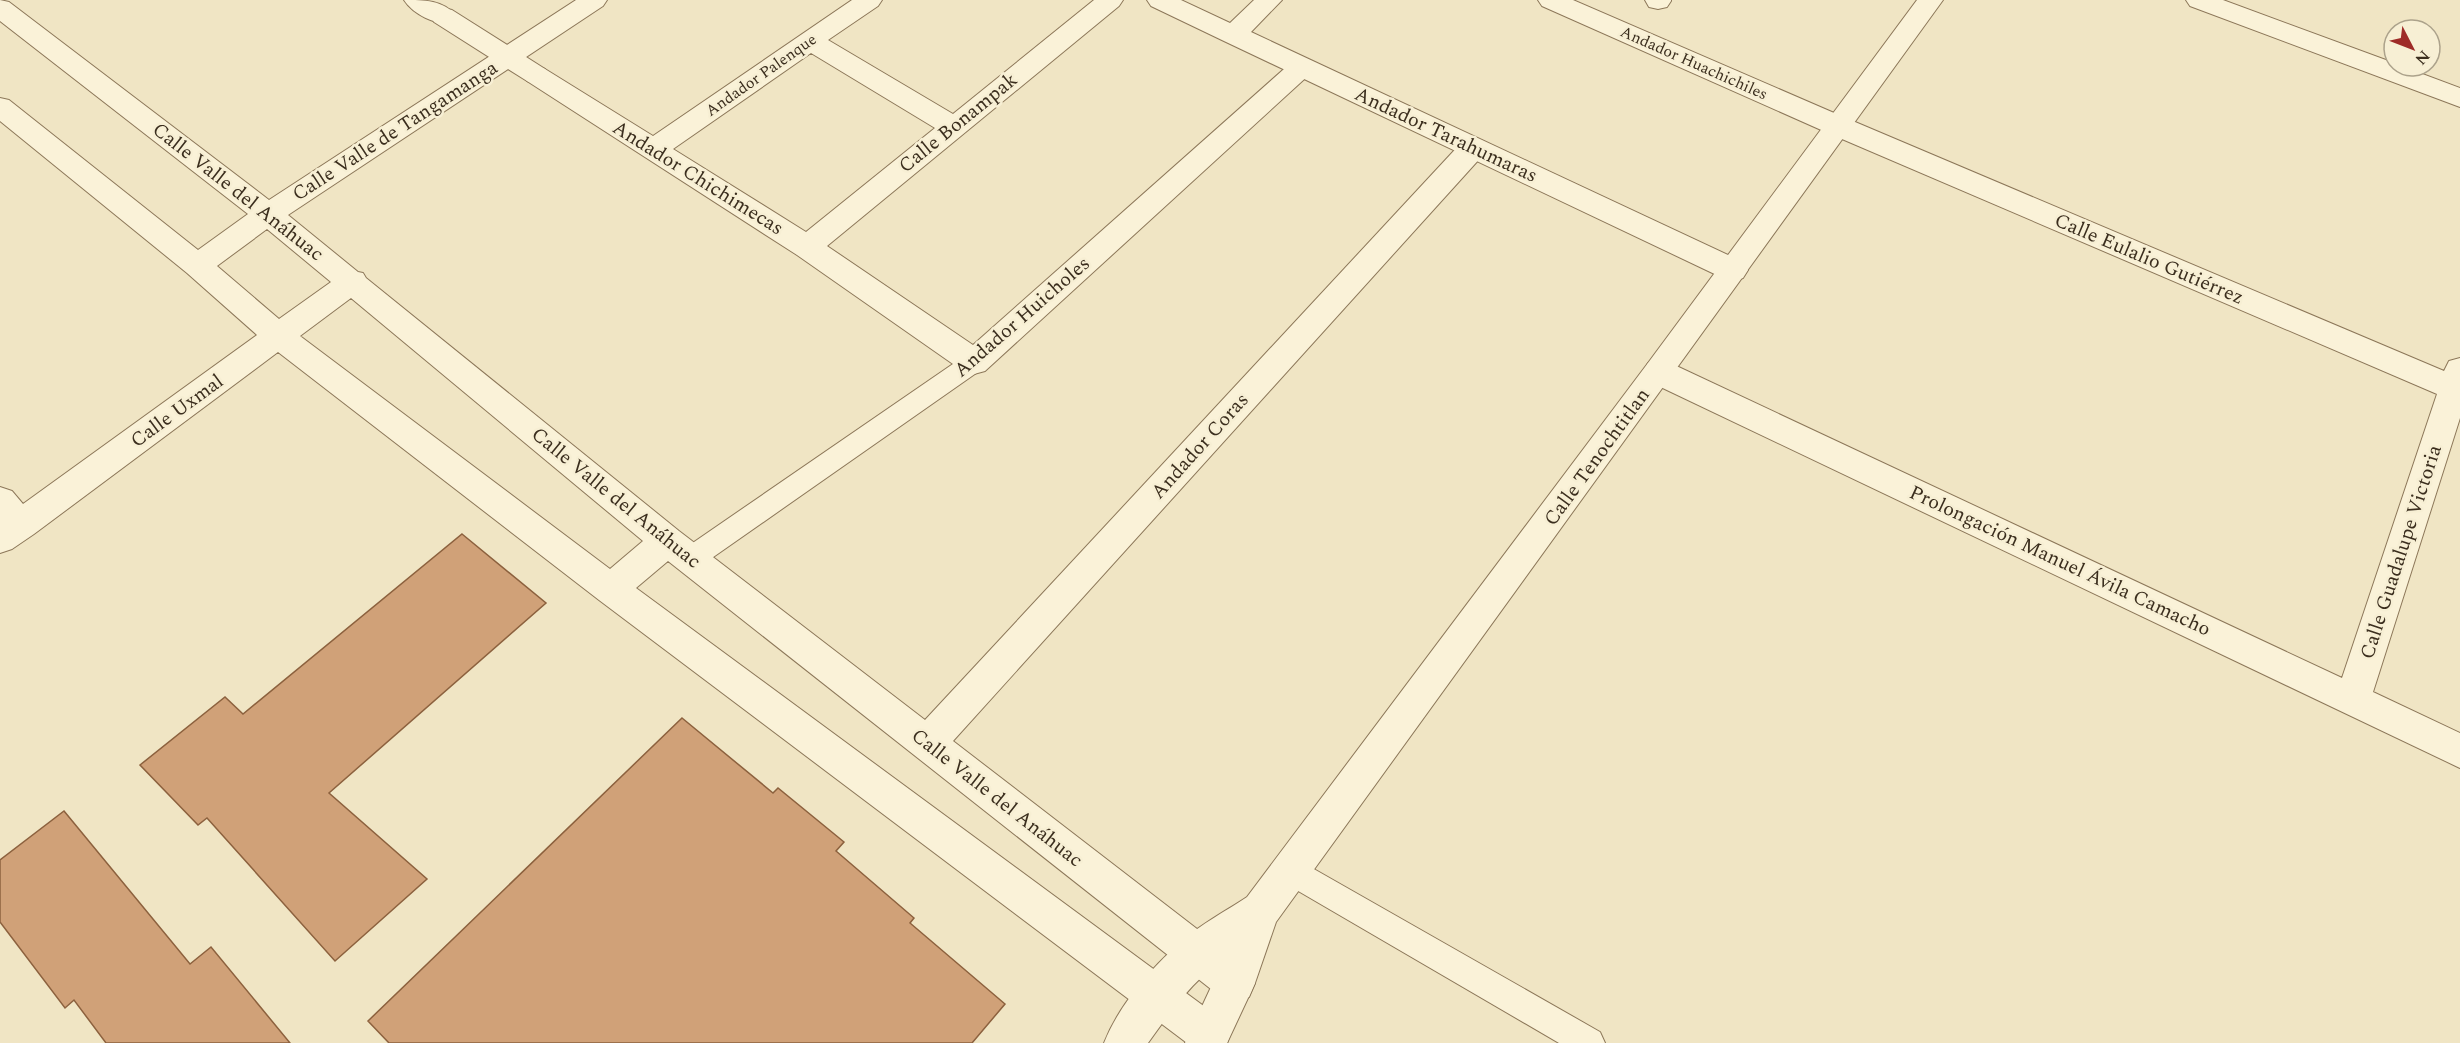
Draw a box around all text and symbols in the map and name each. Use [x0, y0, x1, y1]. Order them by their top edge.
north arrow [2382, 18, 2442, 78]
street label: Andador Huachichiles [1617, 20, 1771, 106]
street label: Andador Palenque [700, 28, 822, 122]
text: N [2409, 44, 2436, 70]
street label: Calle Valle de Tangamanga [286, 53, 504, 209]
street label: Calle Bonampak [892, 66, 1024, 180]
street label: Andador Tarahumaras [1349, 79, 1543, 191]
street label: Andador Chichimecas [606, 113, 790, 243]
street label: Calle Valle del Anáhuac [146, 115, 330, 269]
street label: Calle Eulalio Gutiérrez [2050, 205, 2248, 313]
street label: Andador Huicholes [947, 249, 1097, 385]
street label: Calle Uxmal [124, 367, 230, 455]
street label: Calle Tenochtitlan [1537, 382, 1657, 532]
street label: Andador Coras [1144, 386, 1256, 506]
street label: Calle Valle del Anáhuac [525, 420, 707, 576]
street label: Calle Guadalupe Victoria [2352, 441, 2450, 663]
street label: Prolongación Manuel Ávila Camacho [1904, 478, 2216, 644]
street label: Calle Valle del Anáhuac [905, 721, 1089, 875]

